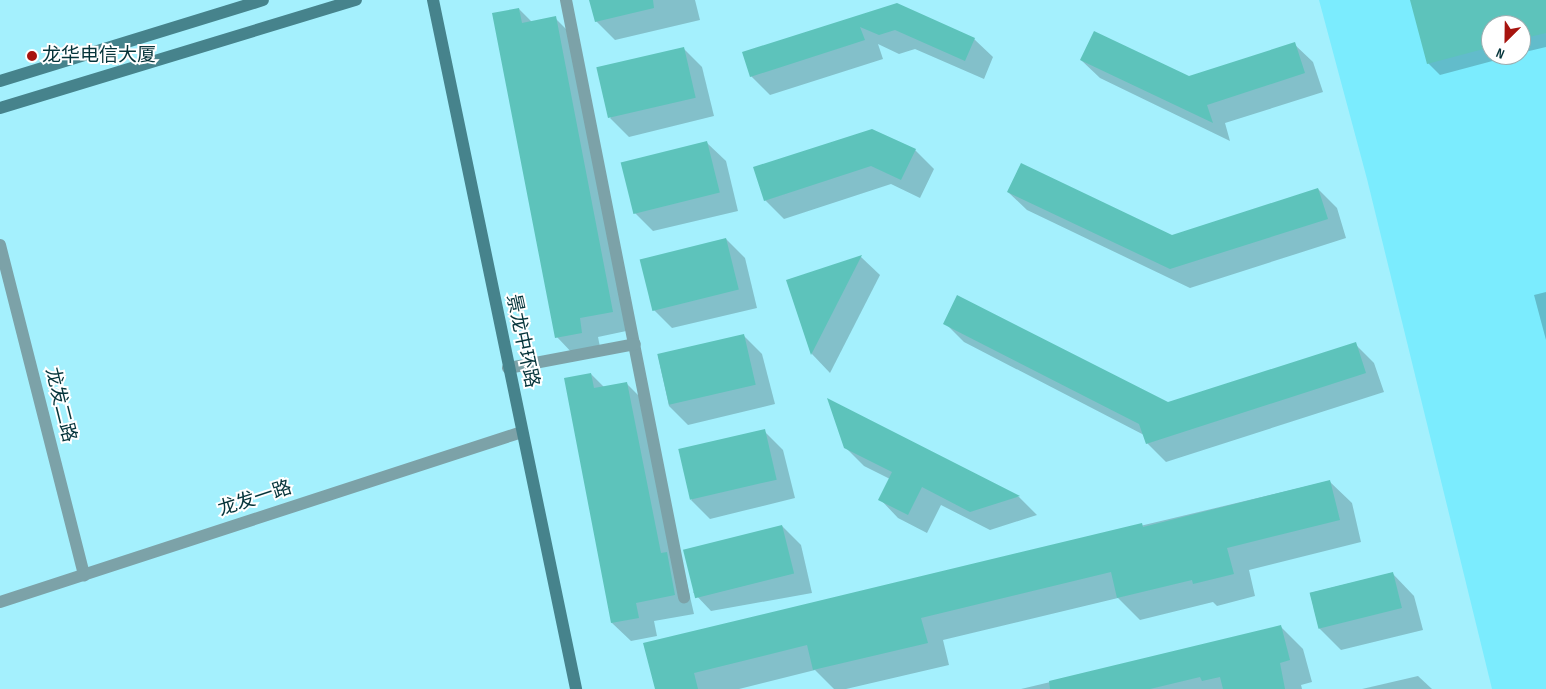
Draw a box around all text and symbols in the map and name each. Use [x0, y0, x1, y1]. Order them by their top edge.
north arrow [1481, 15, 1531, 65]
text: N [1494, 44, 1507, 63]
place label: 龙华电信大厦 [42, 45, 156, 67]
marker: 龙华电信大厦 [26, 50, 38, 62]
street label: 景龙中环路 [501, 292, 543, 390]
street label: 龙发二路 [40, 365, 80, 445]
street label: 龙发一路 [215, 476, 295, 522]

